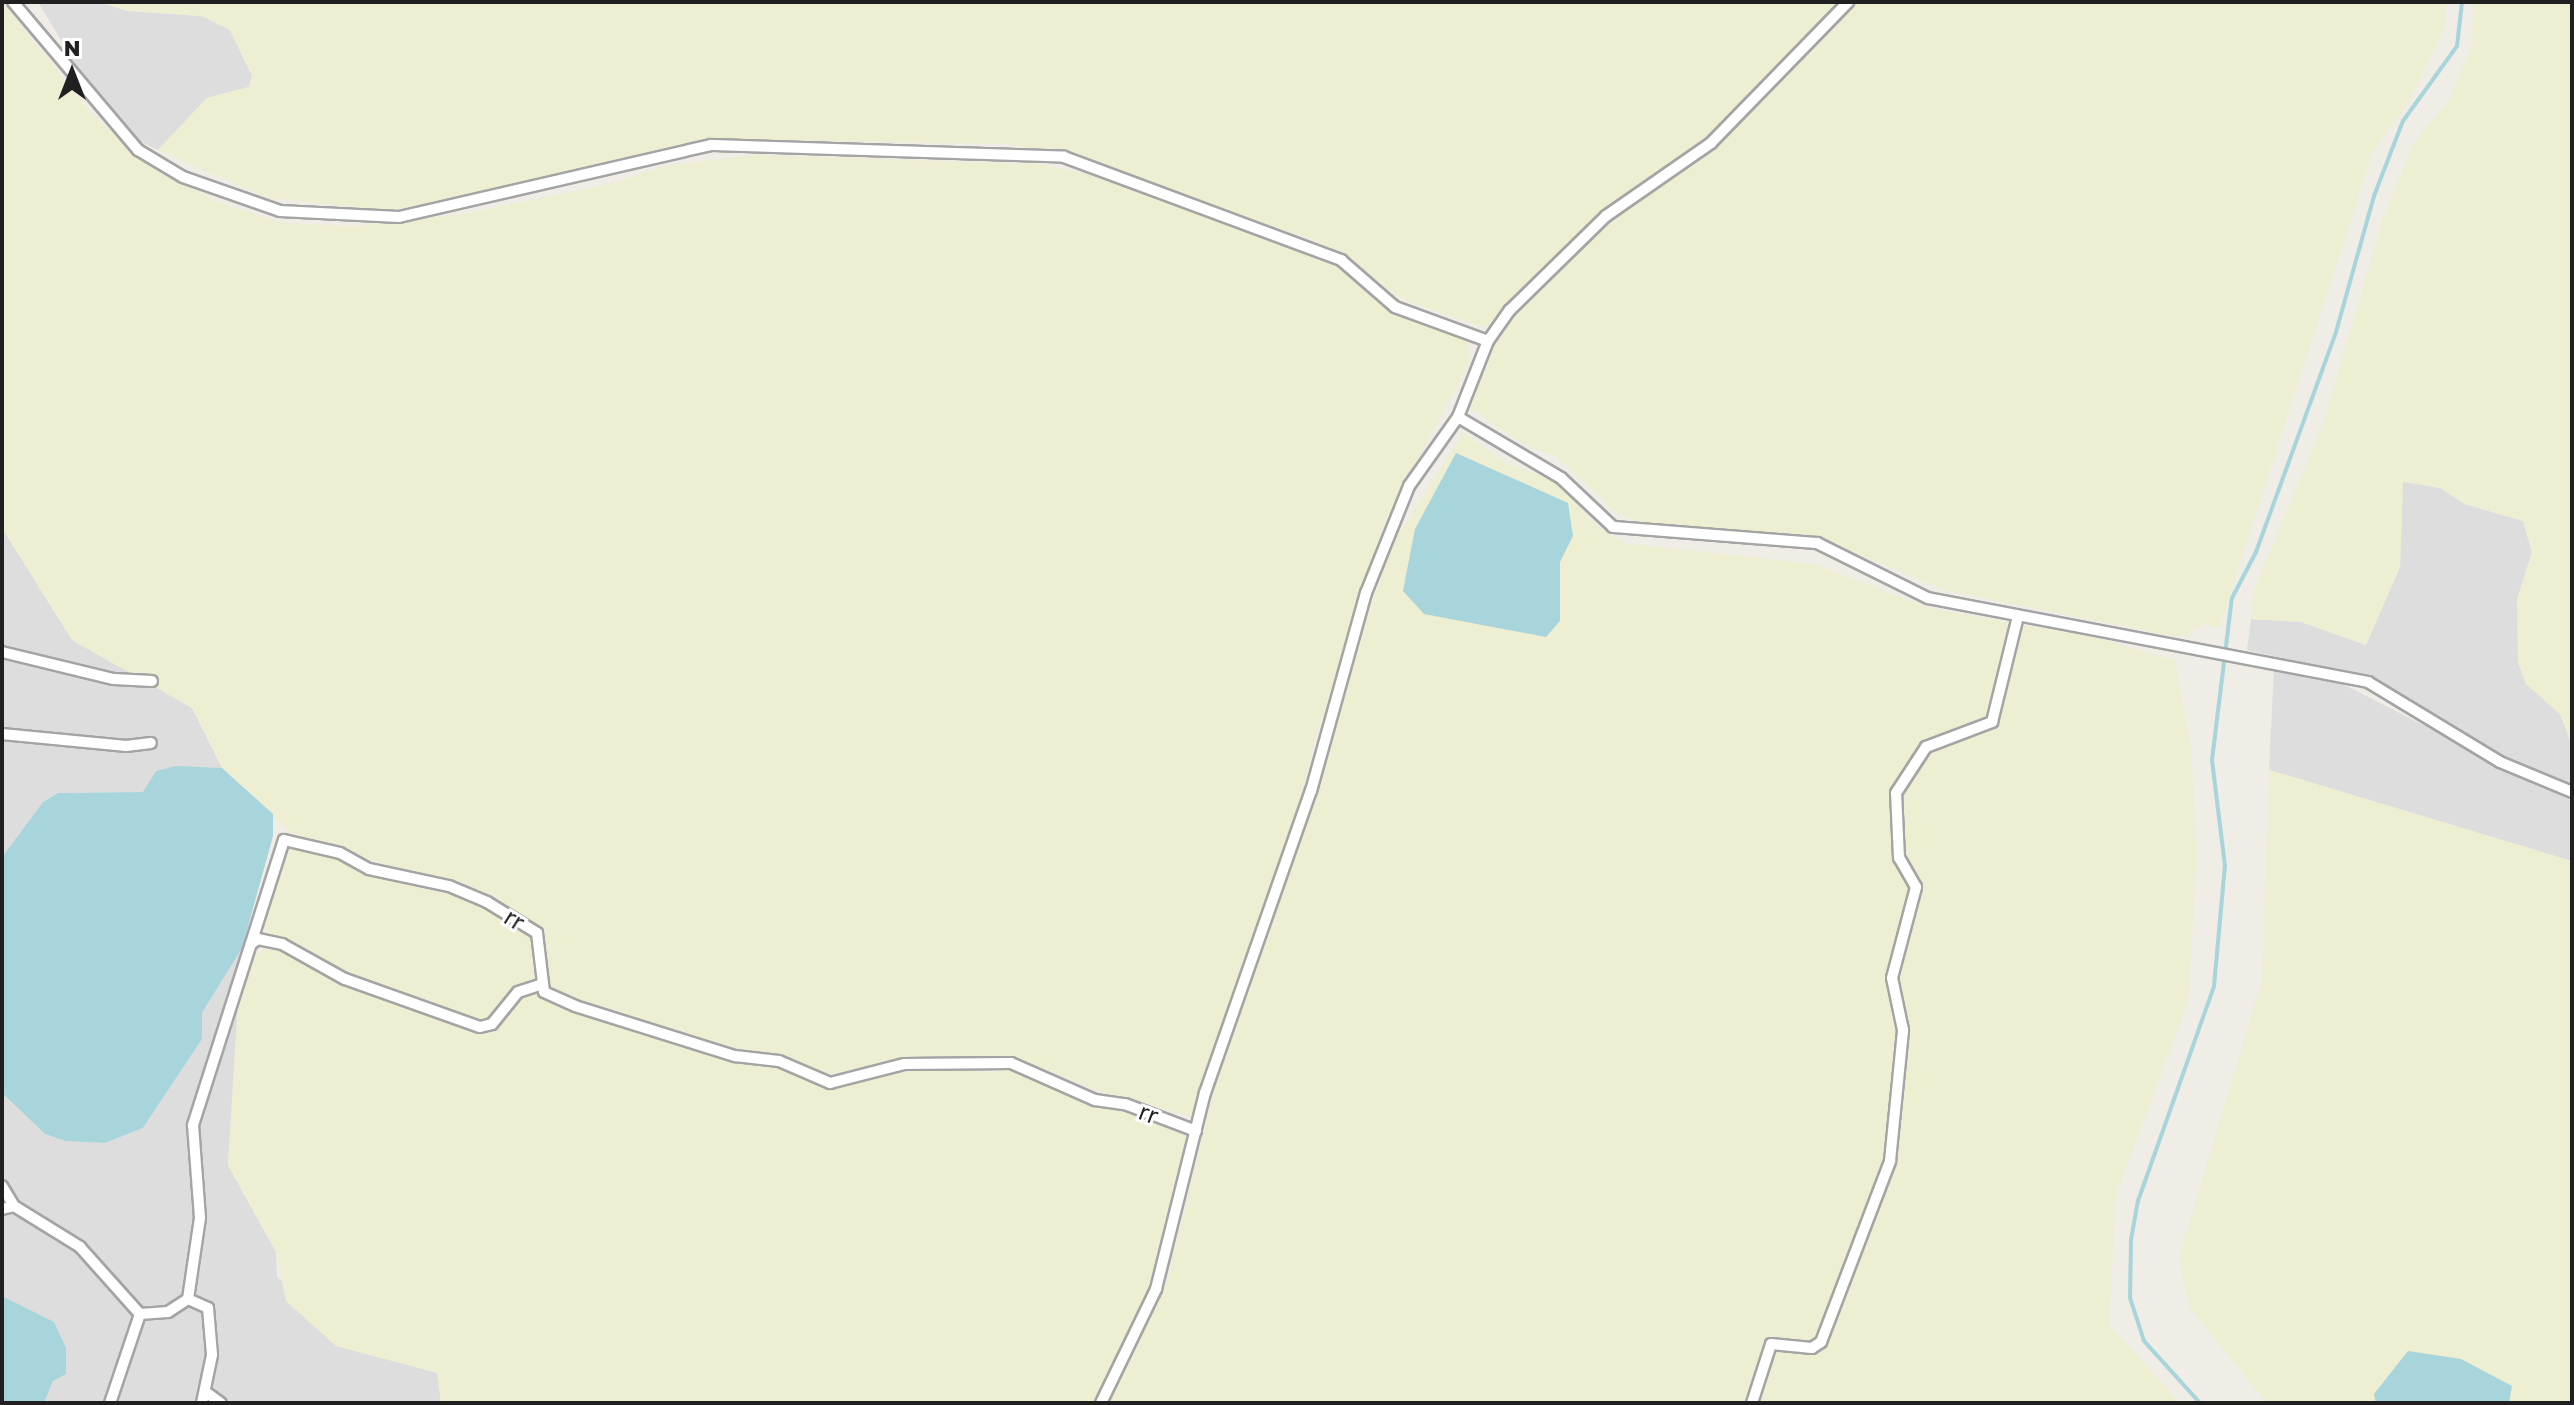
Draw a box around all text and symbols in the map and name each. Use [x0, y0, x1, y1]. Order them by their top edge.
north arrow [32, 32, 112, 112]
text: N [64, 34, 80, 61]
street label: rr [499, 902, 531, 936]
street label: rr [1135, 1096, 1163, 1130]

